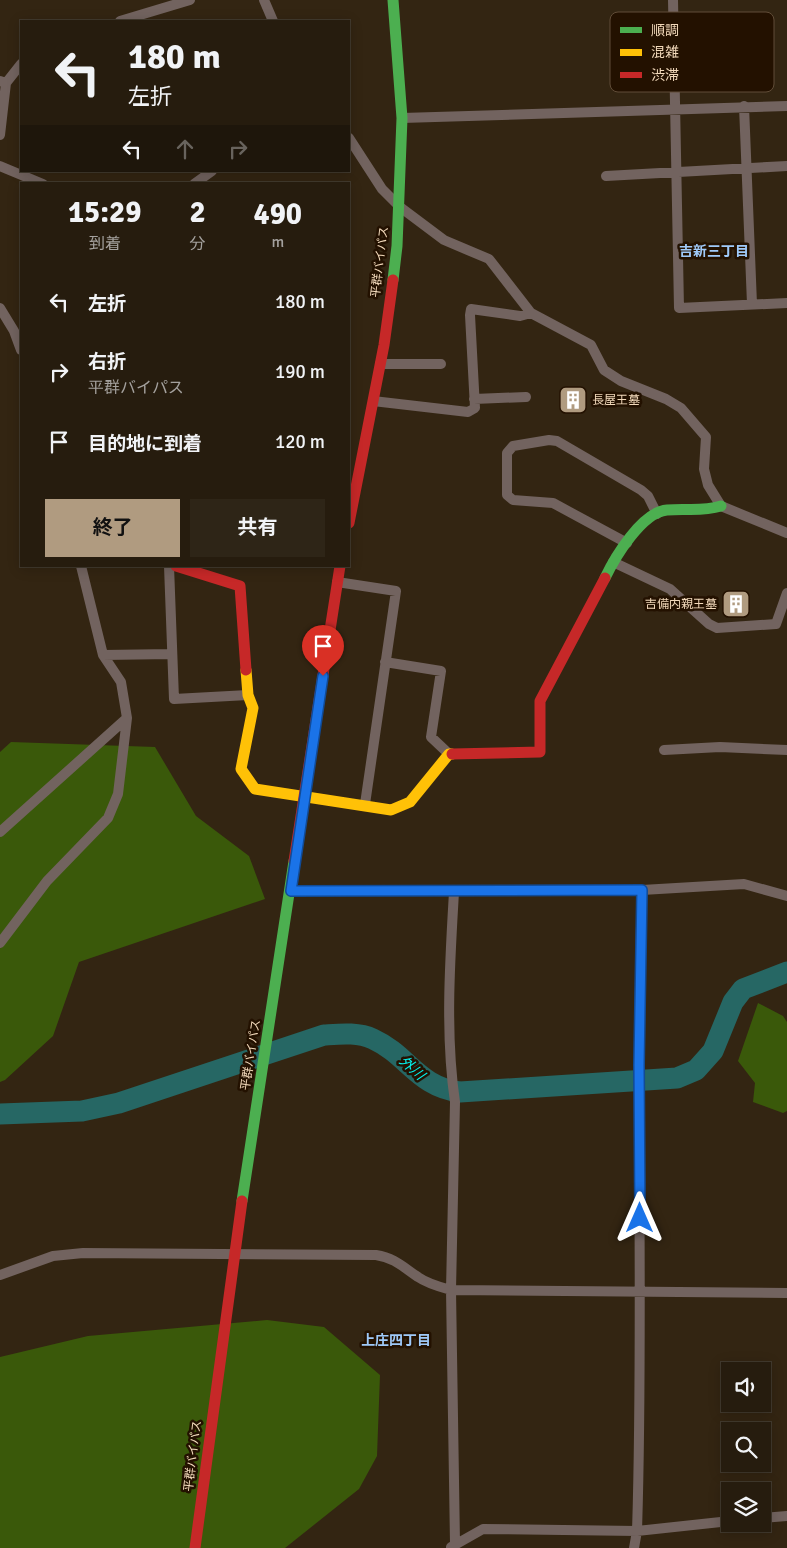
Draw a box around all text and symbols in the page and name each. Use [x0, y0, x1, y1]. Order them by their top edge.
legend [610, 12, 774, 92]
text: 順調 [651, 22, 679, 39]
text: 180 m [128, 35, 221, 78]
icon: left [45, 40, 110, 105]
text: 混雑 [651, 44, 679, 61]
text: 渋滞 [651, 67, 679, 84]
text: 左折 [128, 83, 172, 110]
icon: left [118, 135, 146, 163]
icon: ahead [171, 135, 199, 163]
icon: right [224, 135, 252, 163]
text: 15:29 [68, 194, 142, 231]
text: 2 [189, 194, 206, 231]
text: 490 [253, 196, 302, 233]
street label: 平群バイパス [368, 225, 392, 299]
text: m [271, 232, 284, 252]
text: 到着 [89, 234, 121, 254]
text: 分 [189, 234, 206, 254]
district label: 吉新三丁目 [679, 243, 749, 260]
icon: left [45, 288, 73, 316]
text: 180 m [275, 290, 325, 314]
text: 左折 [88, 292, 126, 316]
text: 右折 [88, 350, 126, 374]
icon: right [45, 358, 73, 386]
text: 190 m [275, 360, 325, 384]
text: 平群バイパス [88, 378, 184, 398]
building icon: 長屋王墓 [558, 385, 588, 415]
place label: 長屋王墓 [592, 393, 640, 408]
icon: arrive [45, 428, 73, 456]
text: 120 m [275, 430, 325, 454]
text: 目的地に到着 [88, 432, 202, 456]
button: 終了 [45, 499, 180, 557]
button: 共有 [190, 499, 325, 557]
building icon: 吉備内親王墓 [721, 589, 751, 619]
place label: 吉備内親王墓 [645, 597, 717, 612]
pin [302, 625, 344, 676]
icon: arrive [309, 632, 337, 660]
street label: 平群バイパス [238, 1018, 264, 1092]
water label: 外川 [396, 1052, 430, 1085]
position arrow [613, 1191, 665, 1243]
district label: 上庄四丁目 [361, 1332, 431, 1349]
map controls [721, 1362, 771, 1532]
button: sound [721, 1362, 771, 1412]
street label: 平群バイパス [181, 1419, 205, 1493]
button: search [721, 1422, 771, 1472]
button: layers [721, 1482, 771, 1532]

